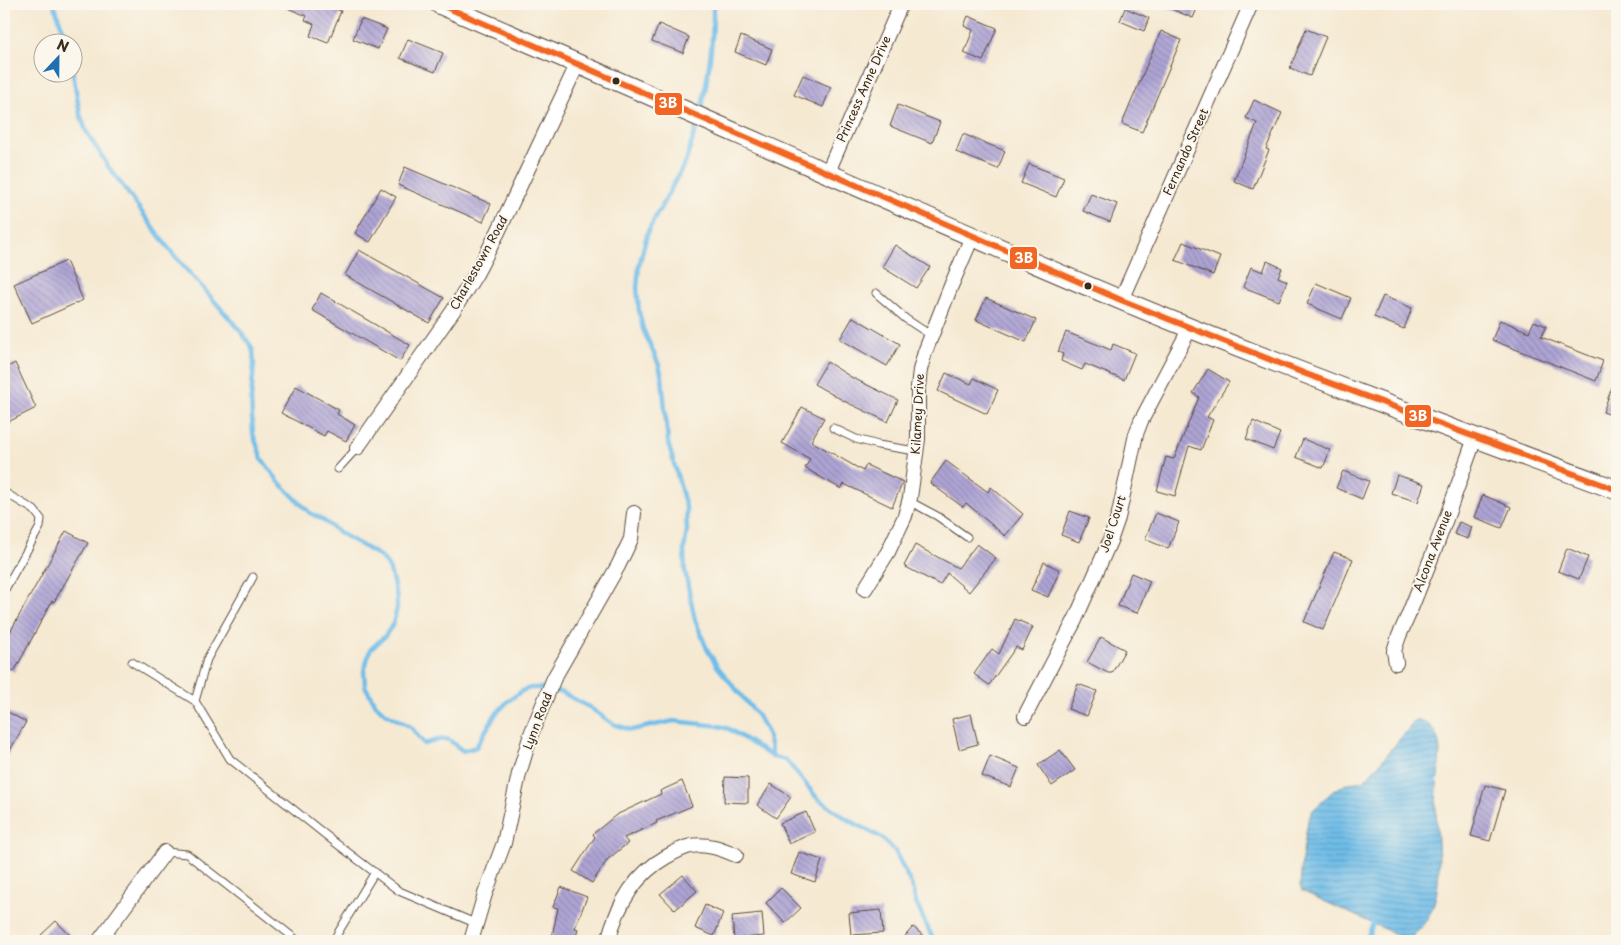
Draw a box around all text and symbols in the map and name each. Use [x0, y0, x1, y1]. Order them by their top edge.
north arrow [32, 32, 82, 82]
street label: Princess Anne Drive [832, 32, 895, 145]
text: N [54, 34, 72, 57]
unlabelled marker [611, 76, 621, 86]
line badge: 3B [654, 92, 683, 116]
text: 3B [659, 92, 677, 113]
street label: Fernando Street [1158, 105, 1212, 198]
street label: Charlestown Road [445, 212, 512, 313]
line badge: 3B [1009, 246, 1038, 270]
text: 3B [1015, 247, 1033, 268]
unlabelled marker [1083, 281, 1093, 291]
street label: Kilamey Drive [906, 373, 928, 455]
line badge: 3B [1404, 404, 1432, 428]
text: 3B [1409, 405, 1427, 426]
street label: Joel Court [1094, 493, 1130, 555]
street label: Alcona Avenue [1408, 507, 1456, 594]
street label: Lynn Road [518, 689, 556, 752]

